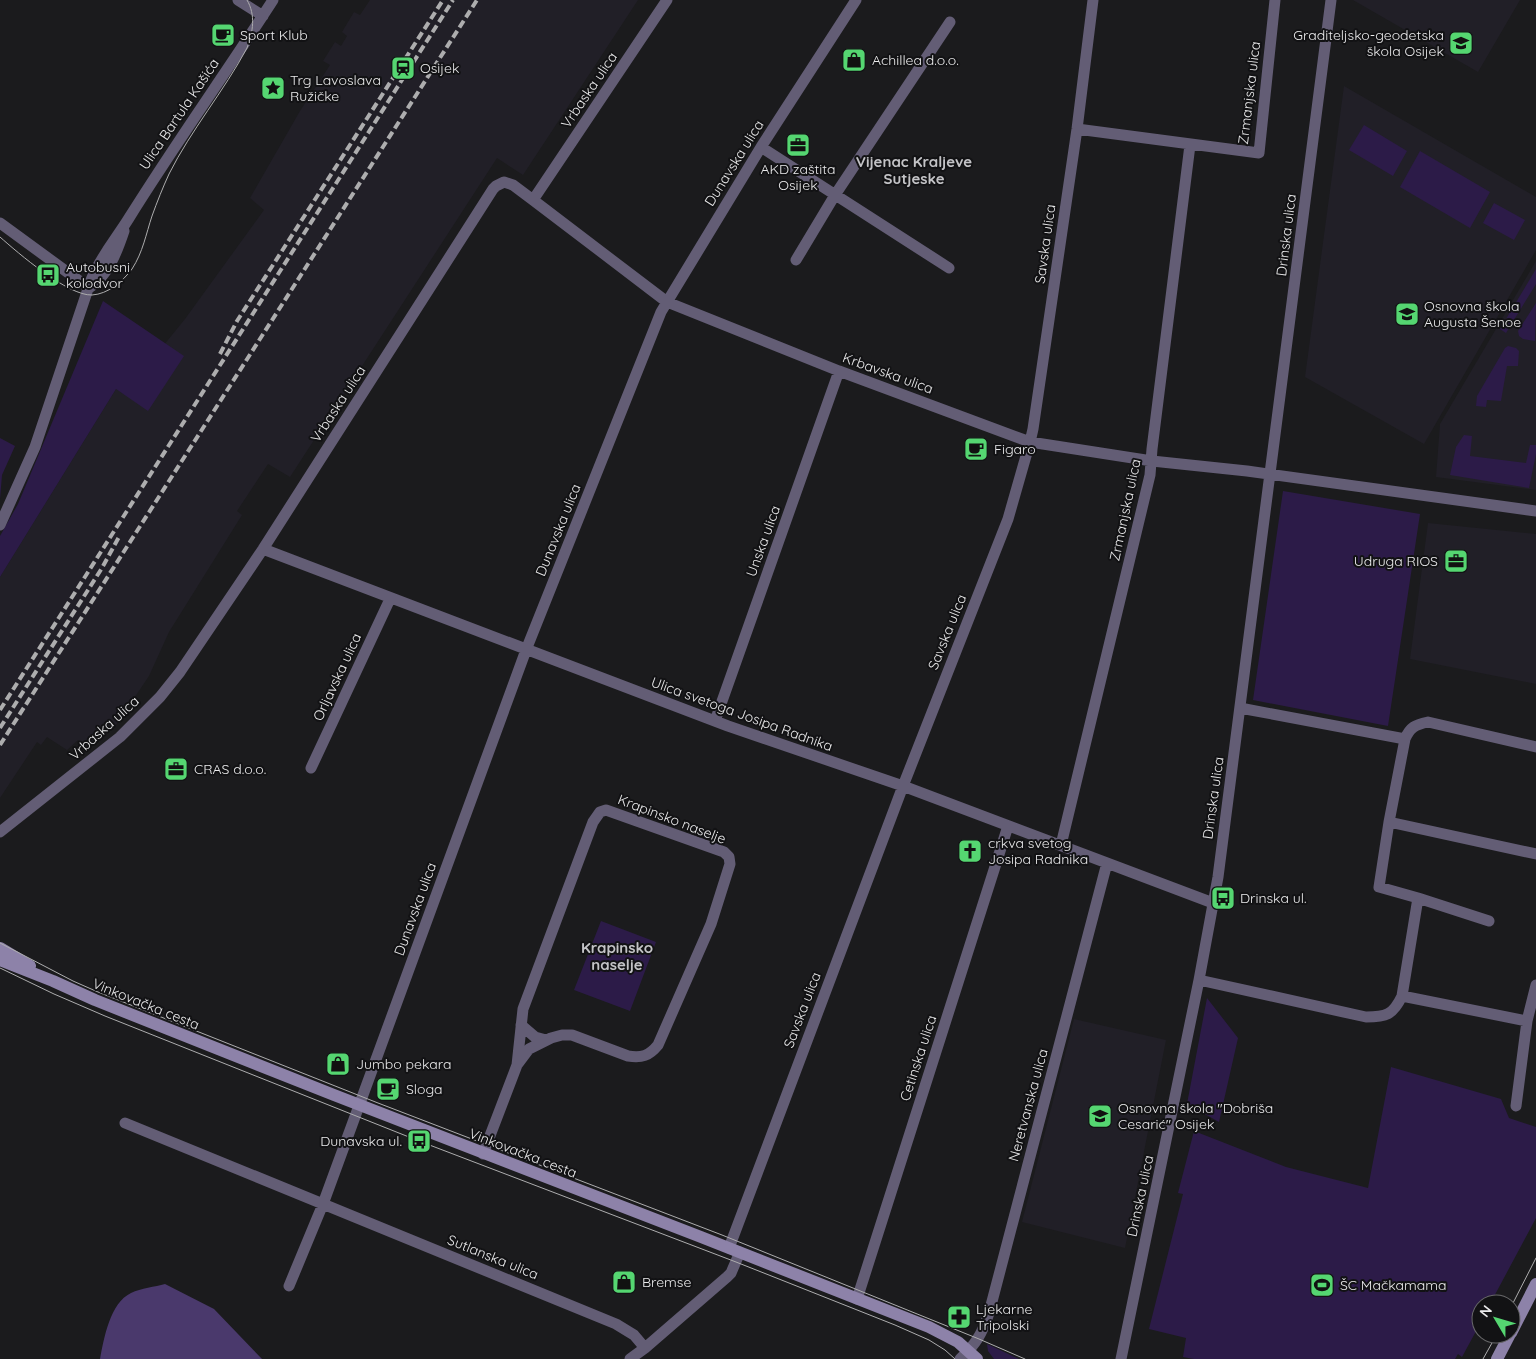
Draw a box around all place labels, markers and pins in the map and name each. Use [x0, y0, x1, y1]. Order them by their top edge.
cafe icon: Sport Klub [210, 22, 236, 48]
place label: Sport Klub [240, 26, 308, 44]
place label: Graditeljsko-geodetska škola Osijek [1293, 26, 1444, 60]
school or university icon: Graditeljsko-geodetska škola Osijek [1448, 30, 1474, 56]
shop icon: Achillea d.o.o. [841, 47, 867, 73]
place label: Achillea d.o.o. [872, 51, 959, 69]
station icon: Osijek [390, 55, 416, 81]
place label: Osijek [420, 59, 459, 77]
place label: Trg Lavoslava Ružičke [290, 71, 381, 105]
place icon: Trg Lavoslava Ružičke [260, 75, 286, 101]
office icon: AKD zaštita Osijek [785, 132, 811, 158]
place label: AKD zaštita Osijek [760, 160, 836, 194]
place label: Autobusni kolodvor [66, 258, 130, 292]
bus stop icon: Autobusni kolodvor [35, 262, 61, 288]
place label: Osnovna škola Augusta Šenoe [1424, 297, 1521, 331]
school or university icon: Osnovna škola Augusta Šenoe [1394, 301, 1420, 327]
cafe icon: Figaro [963, 436, 989, 462]
place label: Figaro [994, 440, 1036, 458]
office icon: Udruga RIOS [1443, 548, 1469, 574]
place label: Udruga RIOS [1354, 552, 1438, 570]
office icon: CRAS d.o.o. [163, 756, 189, 782]
place label: CRAS d.o.o. [194, 760, 266, 778]
place label: crkva svetog Josipa Radnika [988, 834, 1088, 868]
church icon: crkva svetog Josipa Radnika [957, 838, 983, 864]
bus stop icon: Drinska ul. [1210, 885, 1236, 911]
place label: Drinska ul. [1240, 889, 1307, 907]
shop icon: Jumbo pekara [325, 1051, 351, 1077]
place label: Jumbo pekara [356, 1055, 452, 1073]
cafe icon: Sloga [375, 1076, 401, 1102]
place label: Sloga [406, 1080, 443, 1098]
place label: Osnovna škola "Dobriša Cesarić" Osijek [1118, 1099, 1273, 1133]
school or university icon: Osnovna škola "Dobriša Cesarić" Osijek [1087, 1103, 1113, 1129]
bus stop icon: Dunavska ul. [406, 1128, 432, 1154]
place label: Dunavska ul. [320, 1132, 402, 1150]
shop icon: Bremse [611, 1269, 637, 1295]
sports icon: ŠC Mačkamama [1309, 1272, 1335, 1298]
place label: Bremse [642, 1273, 691, 1291]
place label: ŠC Mačkamama [1340, 1276, 1447, 1294]
place label: Ljekarne Tripolski [976, 1300, 1033, 1334]
pharmacy icon: Ljekarne Tripolski [946, 1304, 972, 1330]

